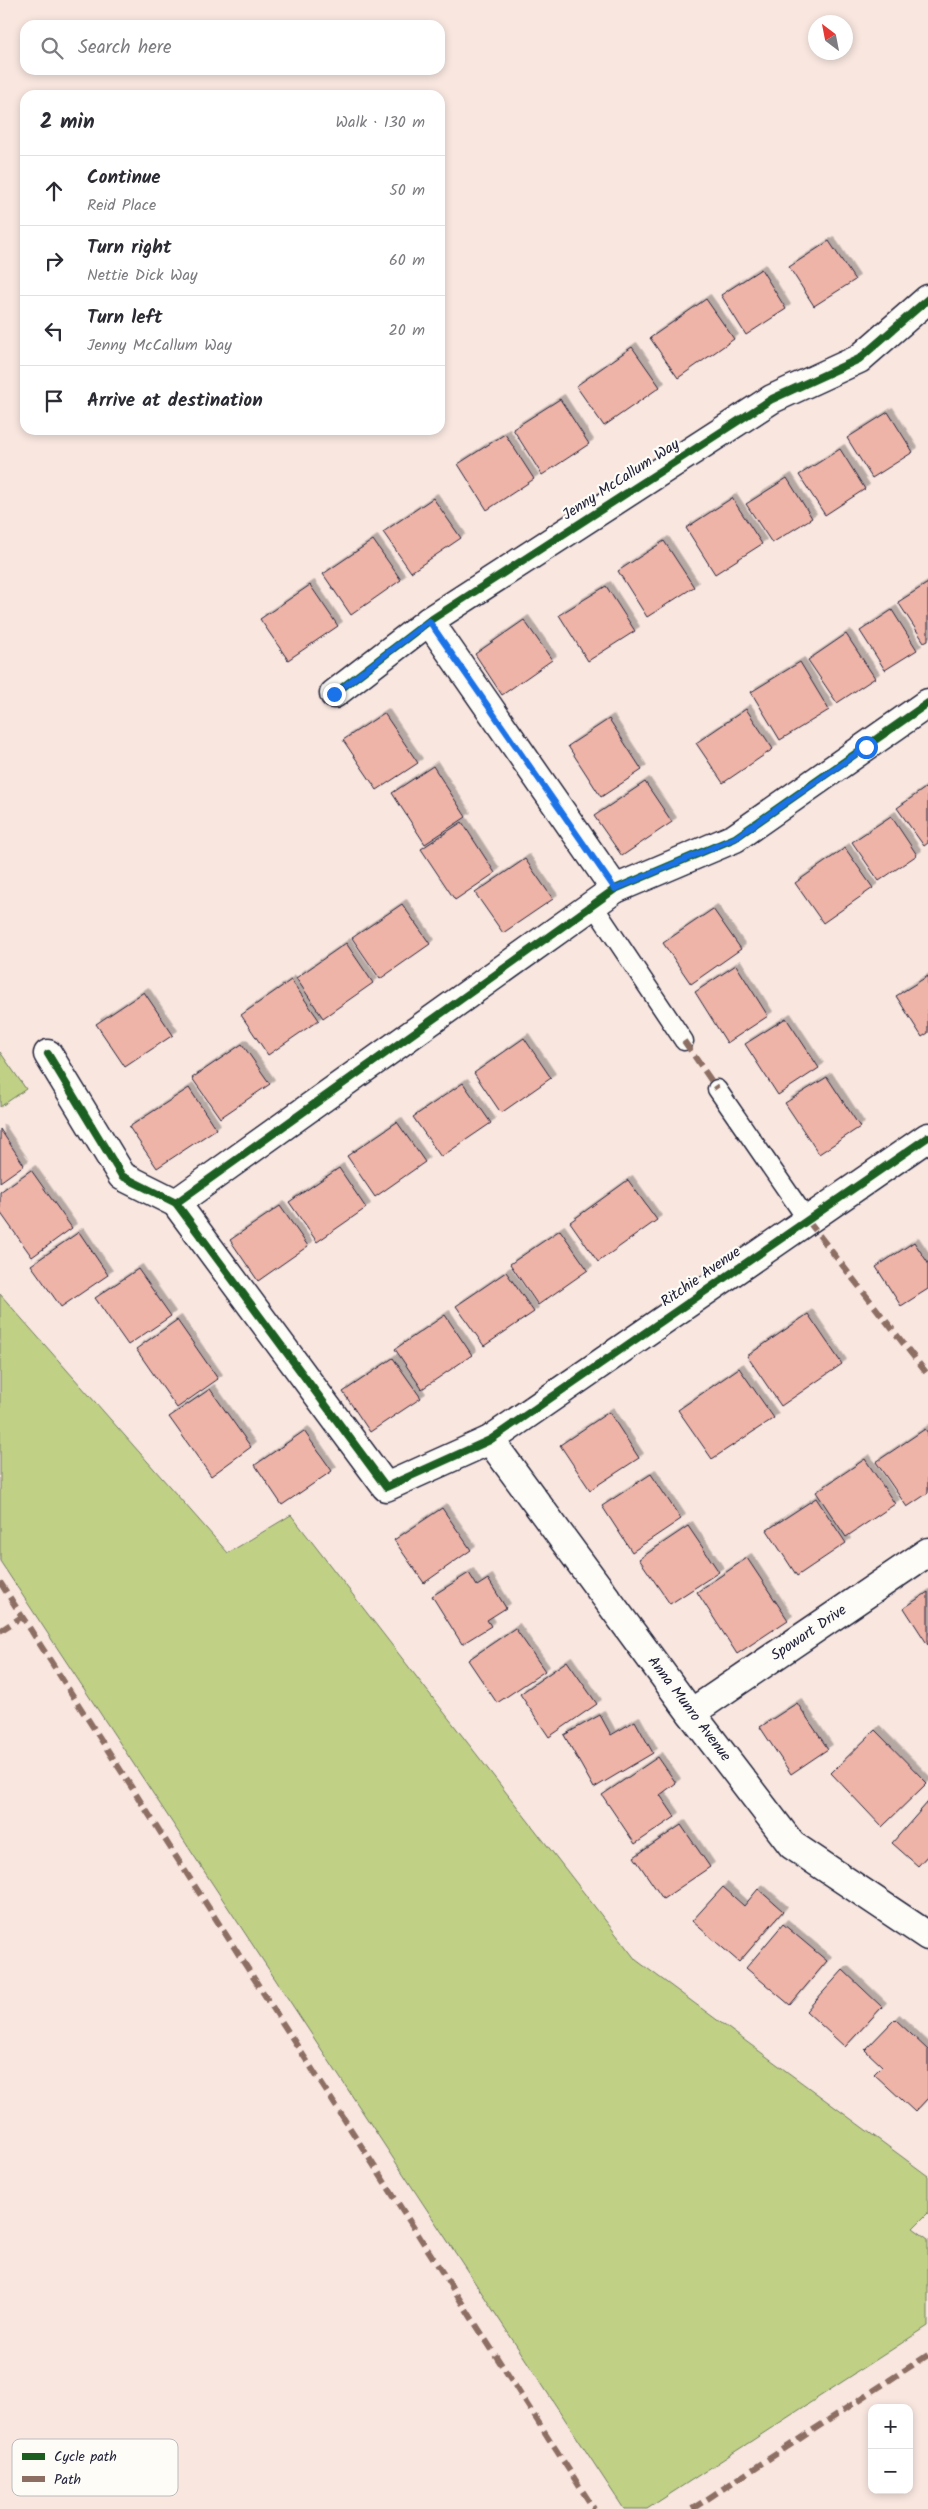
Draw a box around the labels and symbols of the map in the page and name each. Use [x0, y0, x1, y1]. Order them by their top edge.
north arrow [808, 15, 853, 60]
street label: Jenny McCallum Way [558, 432, 685, 527]
route end [323, 683, 346, 706]
route start [855, 736, 878, 759]
street label: Ritchie Avenue [656, 1240, 746, 1314]
street label: Spowart Drive [766, 1599, 852, 1667]
street label: Anna Munro Avenue [641, 1651, 737, 1767]
legend [12, 2439, 178, 2496]
text: Cycle path [54, 2446, 117, 2468]
text: Path [54, 2469, 81, 2491]

